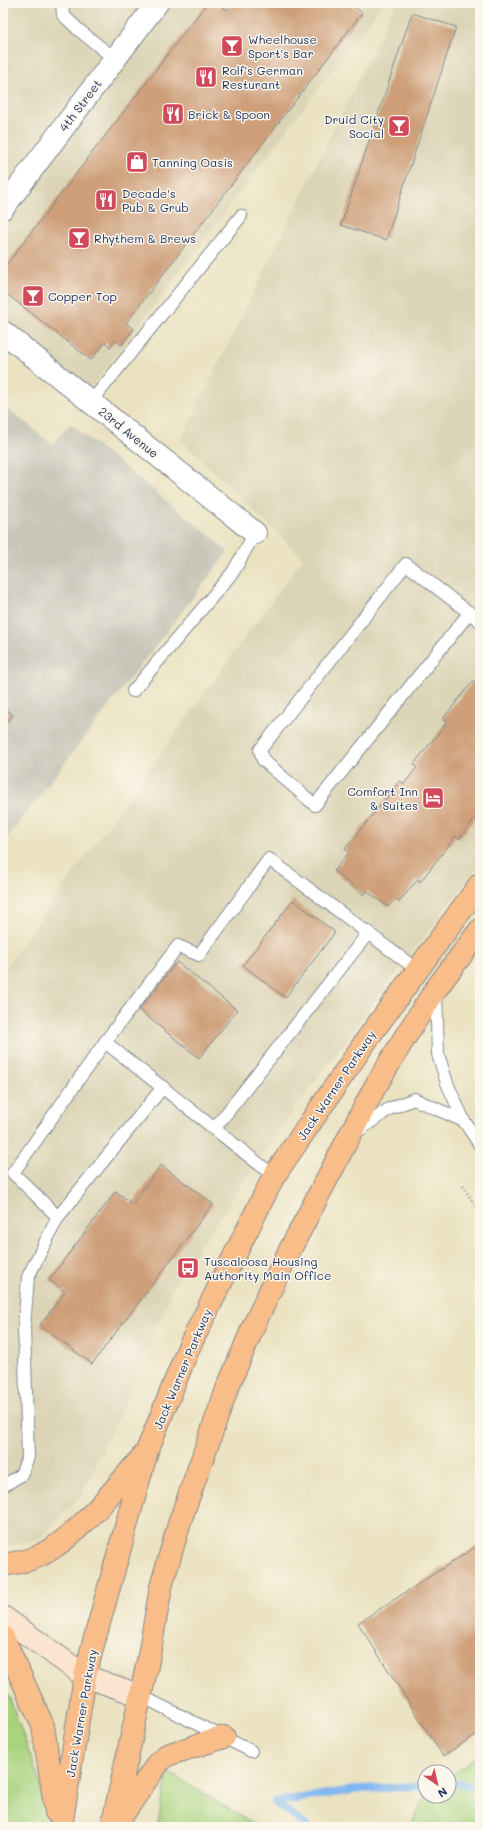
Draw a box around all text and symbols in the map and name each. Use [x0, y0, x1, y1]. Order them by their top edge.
place label: Wheelhouse Sport's Bar [248, 31, 317, 61]
bar icon: Wheelhouse Sport's Bar [219, 33, 245, 59]
place label: Rolf's German Resturant [222, 62, 303, 92]
restaurant icon: Rolf's German Resturant [193, 64, 219, 90]
street label: 4th Street [55, 76, 105, 134]
restaurant icon: Brick & Spoon [160, 101, 186, 127]
place label: Brick & Spoon [188, 106, 270, 122]
place label: Druid City Social [324, 111, 384, 141]
bar icon: Druid City Social [386, 113, 412, 139]
shop icon: Tanning Oasis [124, 149, 150, 175]
place label: Tanning Oasis [152, 154, 233, 170]
place label: Decade's Pub & Grub [122, 185, 189, 215]
restaurant icon: Decade's Pub & Grub [93, 187, 119, 213]
bar icon: Rhythem & Brews [66, 225, 92, 251]
place label: Rhythem & Brews [94, 230, 196, 246]
bar icon: Copper Top [20, 283, 46, 309]
place label: Copper Top [48, 288, 117, 304]
street label: 23rd Avenue [96, 403, 162, 461]
place label: Comfort Inn & Suites [347, 783, 418, 813]
hotel icon: Comfort Inn & Suites [420, 785, 446, 811]
street label: Jack Warner Parkway [293, 1027, 379, 1143]
place label: Tuscaloosa Housing Authority Main Office [204, 1253, 331, 1283]
bus stop icon: Tuscaloosa Housing Authority Main Office [175, 1255, 201, 1281]
street label: Jack Warner Parkway [149, 1306, 215, 1432]
street label: Jack Warner Parkway [62, 1648, 100, 1778]
north arrow [417, 1764, 457, 1804]
text: N [435, 1784, 451, 1801]

